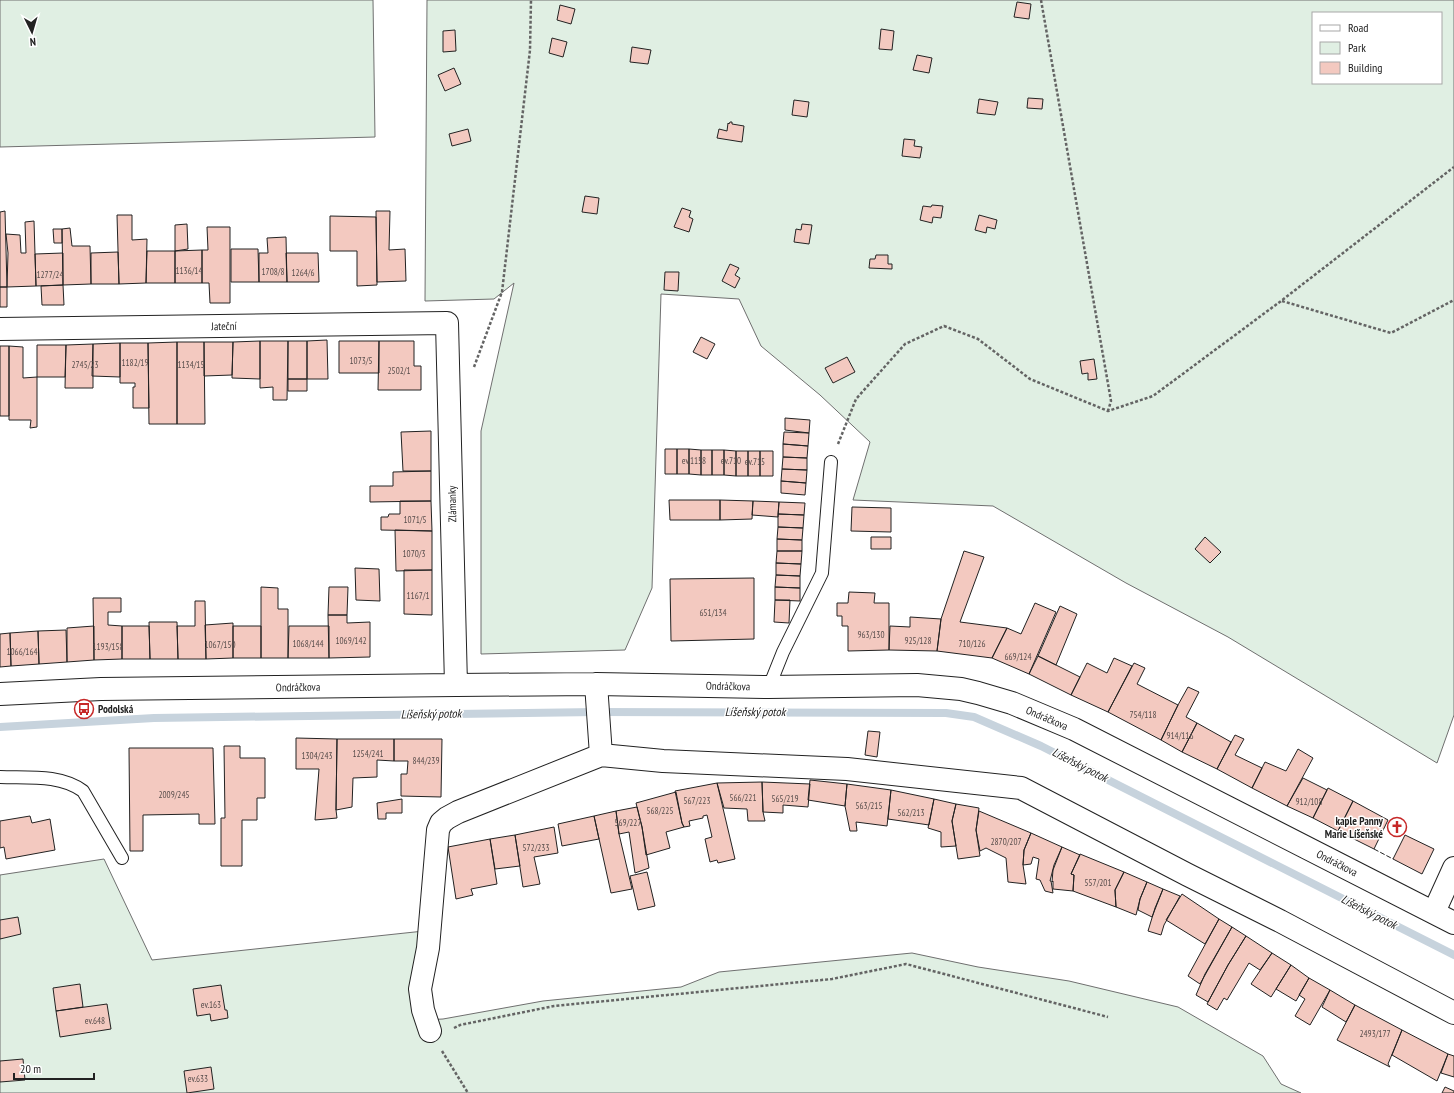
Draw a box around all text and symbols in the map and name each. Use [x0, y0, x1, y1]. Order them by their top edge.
north arrow [12, 12, 52, 52]
legend [1312, 12, 1442, 84]
text: Road [1348, 20, 1368, 35]
text: N [29, 35, 36, 49]
text: Park [1348, 40, 1366, 55]
text: Building [1348, 60, 1383, 75]
house number: 1136/14 [176, 265, 202, 276]
house number: 1708/8 [262, 266, 284, 277]
house number: 1264/6 [292, 267, 314, 278]
house number: 1277/24 [37, 269, 63, 280]
street label: Jateční [210, 319, 238, 333]
house number: 1073/5 [350, 355, 372, 366]
house number: 1182/19 [122, 357, 148, 368]
house number: 2745/23 [72, 359, 98, 370]
house number: 1134/15 [178, 359, 204, 370]
house number: 2502/1 [388, 365, 410, 376]
house number: ev.1158 [682, 455, 706, 466]
house number: ev.710 [721, 455, 741, 466]
house number: ev.715 [745, 456, 765, 467]
street label: Zlámanky [445, 485, 459, 522]
house number: 1071/5 [404, 514, 426, 525]
house number: 1070/3 [403, 548, 425, 559]
house number: 1167/1 [407, 590, 429, 601]
house number: 651/134 [700, 607, 726, 618]
house number: 963/130 [858, 629, 884, 640]
house number: 1069/142 [335, 635, 367, 646]
house number: 925/128 [905, 635, 931, 646]
house number: 1068/144 [292, 638, 324, 649]
house number: 710/126 [959, 638, 985, 649]
house number: 1067/150 [204, 639, 236, 650]
house number: 1193/158 [92, 641, 124, 652]
house number: 1066/164 [6, 646, 38, 657]
house number: 669/124 [1005, 651, 1031, 662]
street label: Ondráčkova [706, 679, 750, 693]
street label: Ondráčkova [276, 680, 320, 694]
bus stop icon: Podolská [73, 698, 95, 720]
place label: Podolská [98, 702, 134, 716]
street label: Ondráčkova [1024, 703, 1070, 733]
water label: Líšeňský potok [725, 704, 787, 719]
water label: Líšeňský potok [400, 705, 463, 722]
house number: 754/118 [1130, 709, 1156, 720]
house number: 914/116 [1167, 730, 1193, 741]
water label: Líšeňský potok [1050, 744, 1112, 786]
house number: 1254/241 [352, 748, 384, 759]
house number: 1304/243 [301, 750, 333, 761]
house number: 844/239 [413, 755, 439, 766]
house number: 2009/245 [158, 789, 190, 800]
house number: 566/221 [730, 792, 756, 803]
house number: 565/219 [772, 793, 798, 804]
house number: 567/223 [684, 795, 710, 806]
house number: 912/108 [1296, 796, 1322, 807]
house number: 563/215 [856, 800, 882, 811]
house number: 568/225 [647, 805, 673, 816]
house number: 562/213 [898, 807, 924, 818]
place label: kaple Panny Marie Líšeňské [1325, 814, 1384, 841]
church icon: kaple Panny Marie Líšeňské [1386, 816, 1408, 838]
house number: 569/227 [615, 817, 641, 828]
house number: 2870/207 [990, 836, 1022, 847]
house number: 572/233 [523, 842, 549, 853]
street label: Ondráčkova [1314, 847, 1360, 879]
house number: 557/201 [1085, 877, 1111, 888]
water label: Líšeňský potok [1339, 891, 1401, 933]
house number: ev.163 [201, 999, 221, 1010]
house number: ev.648 [85, 1015, 105, 1026]
house number: 2493/177 [1359, 1028, 1391, 1039]
scale bar [14, 1055, 94, 1081]
text: 20 m [20, 1061, 41, 1076]
house number: ev.633 [188, 1073, 208, 1084]

